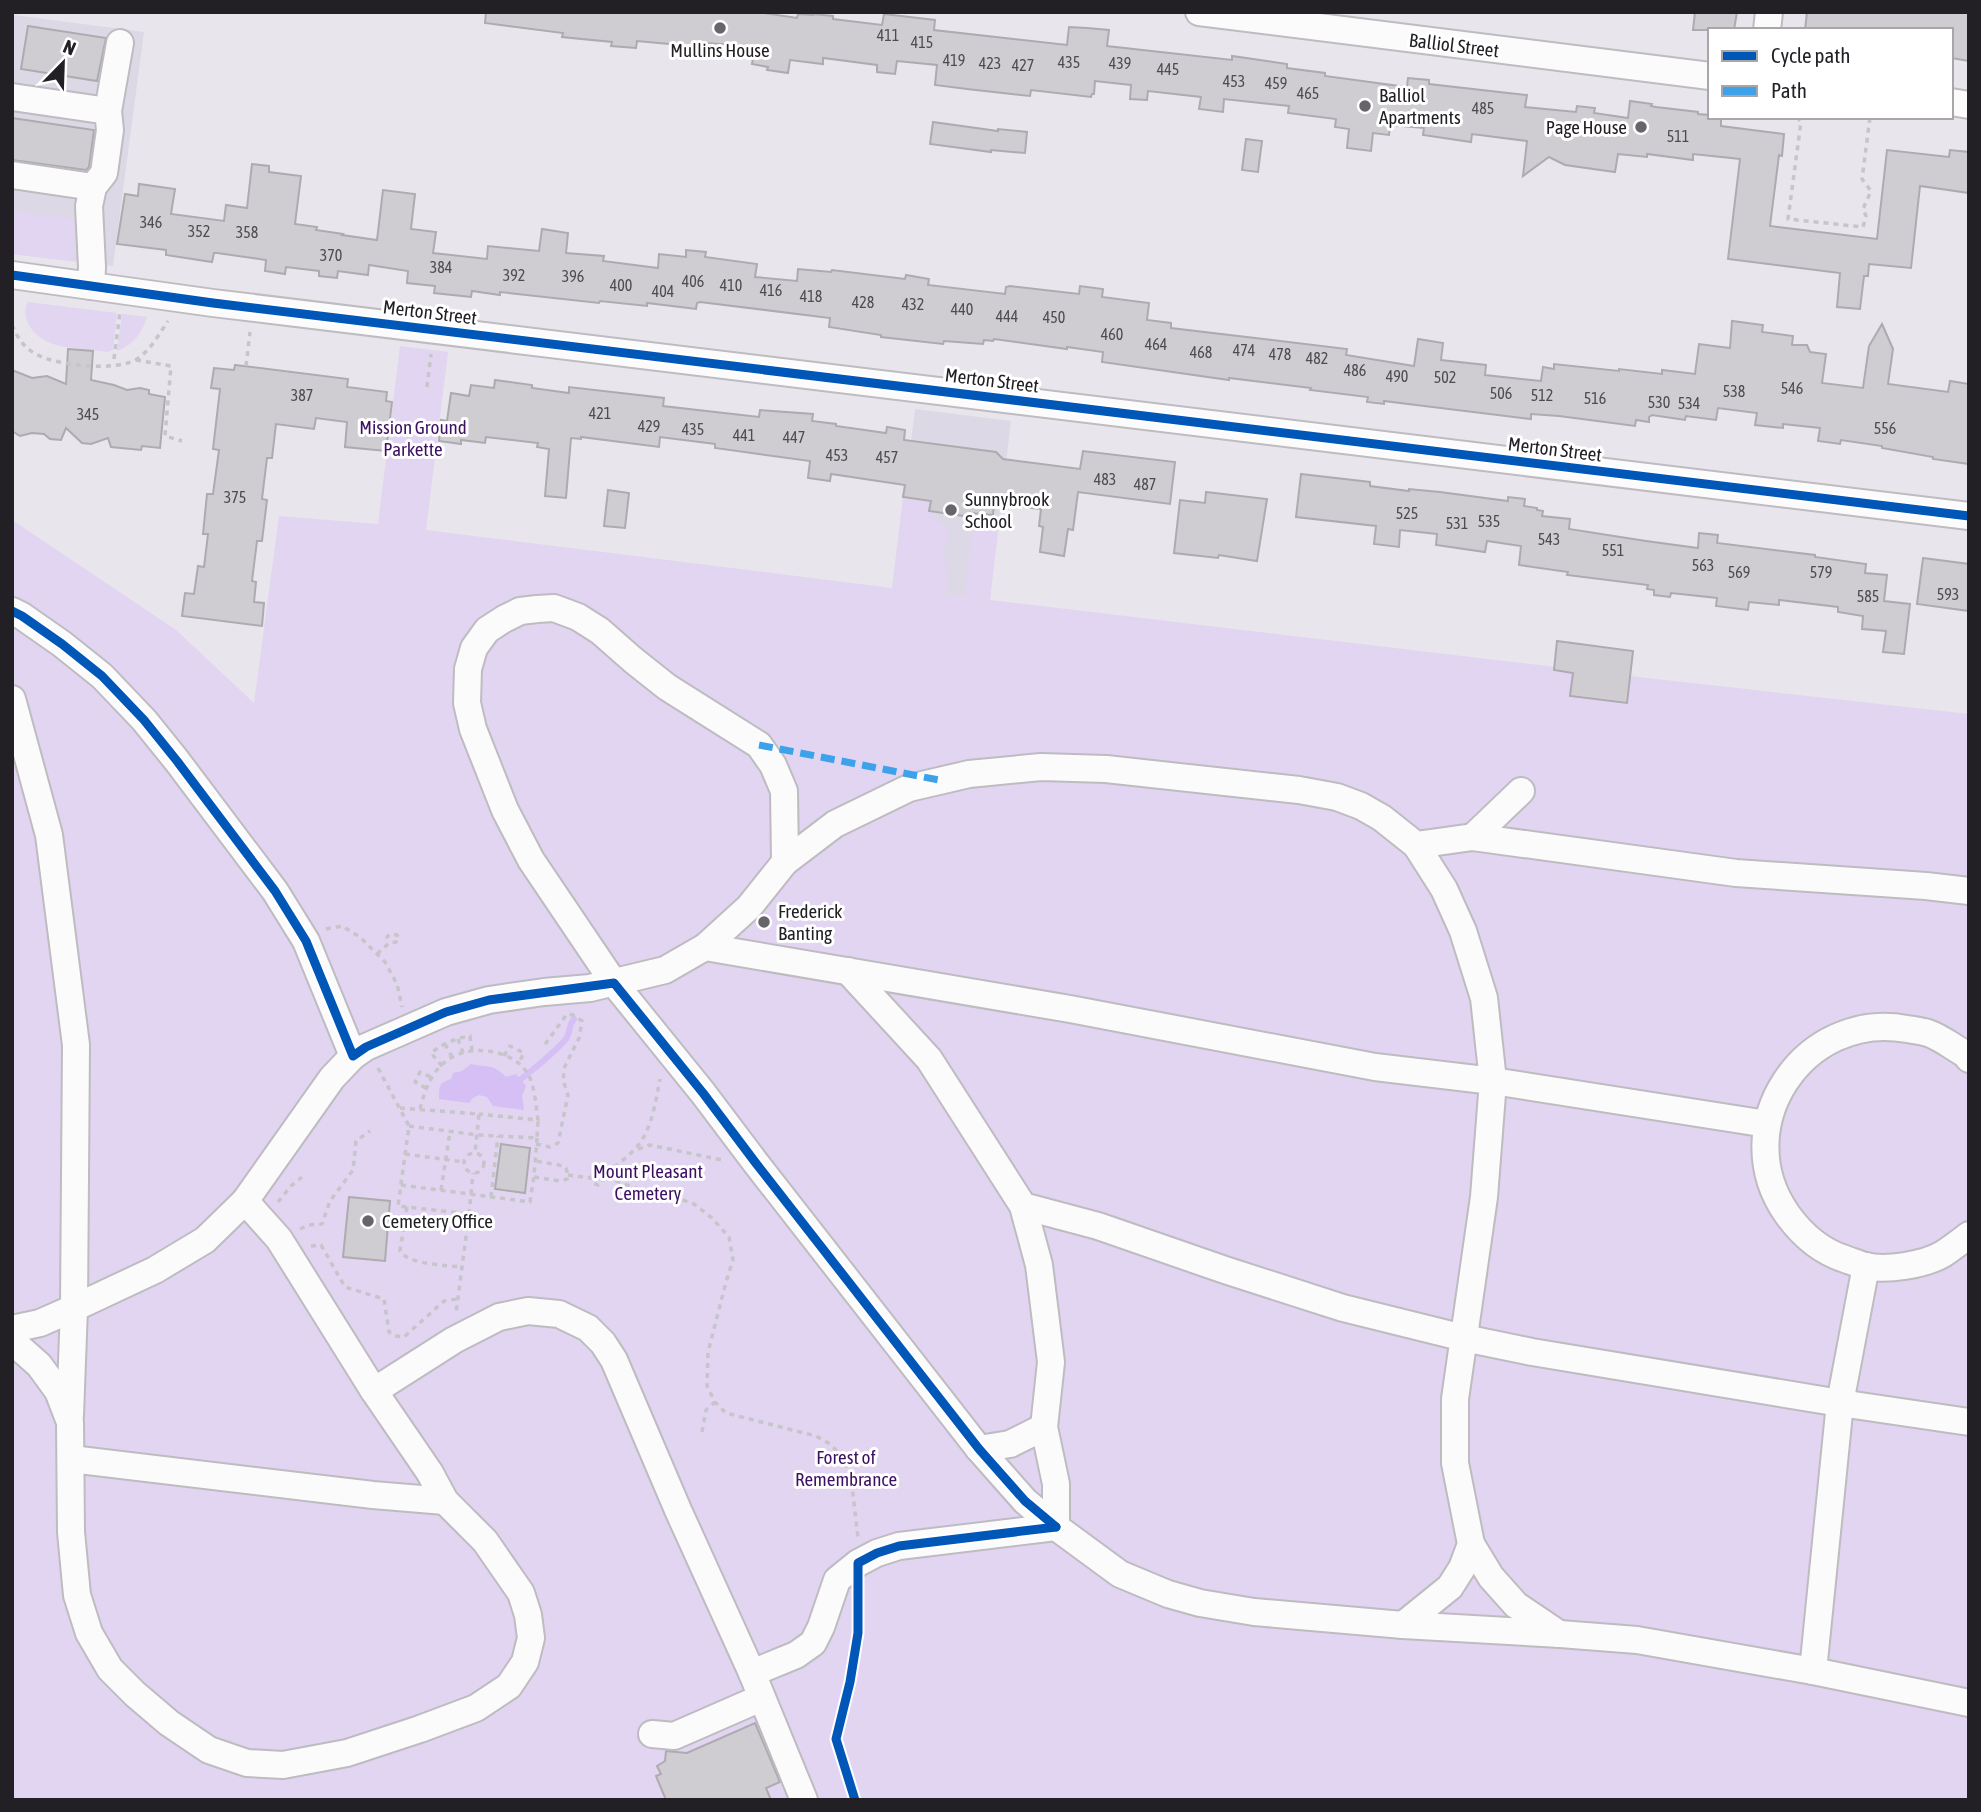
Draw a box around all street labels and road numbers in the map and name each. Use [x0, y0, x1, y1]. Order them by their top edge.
street label: Balliol Street [1408, 29, 1500, 61]
street label: Merton Street [382, 295, 478, 329]
street label: Merton Street [944, 363, 1040, 397]
street label: Merton Street [1507, 432, 1603, 466]

